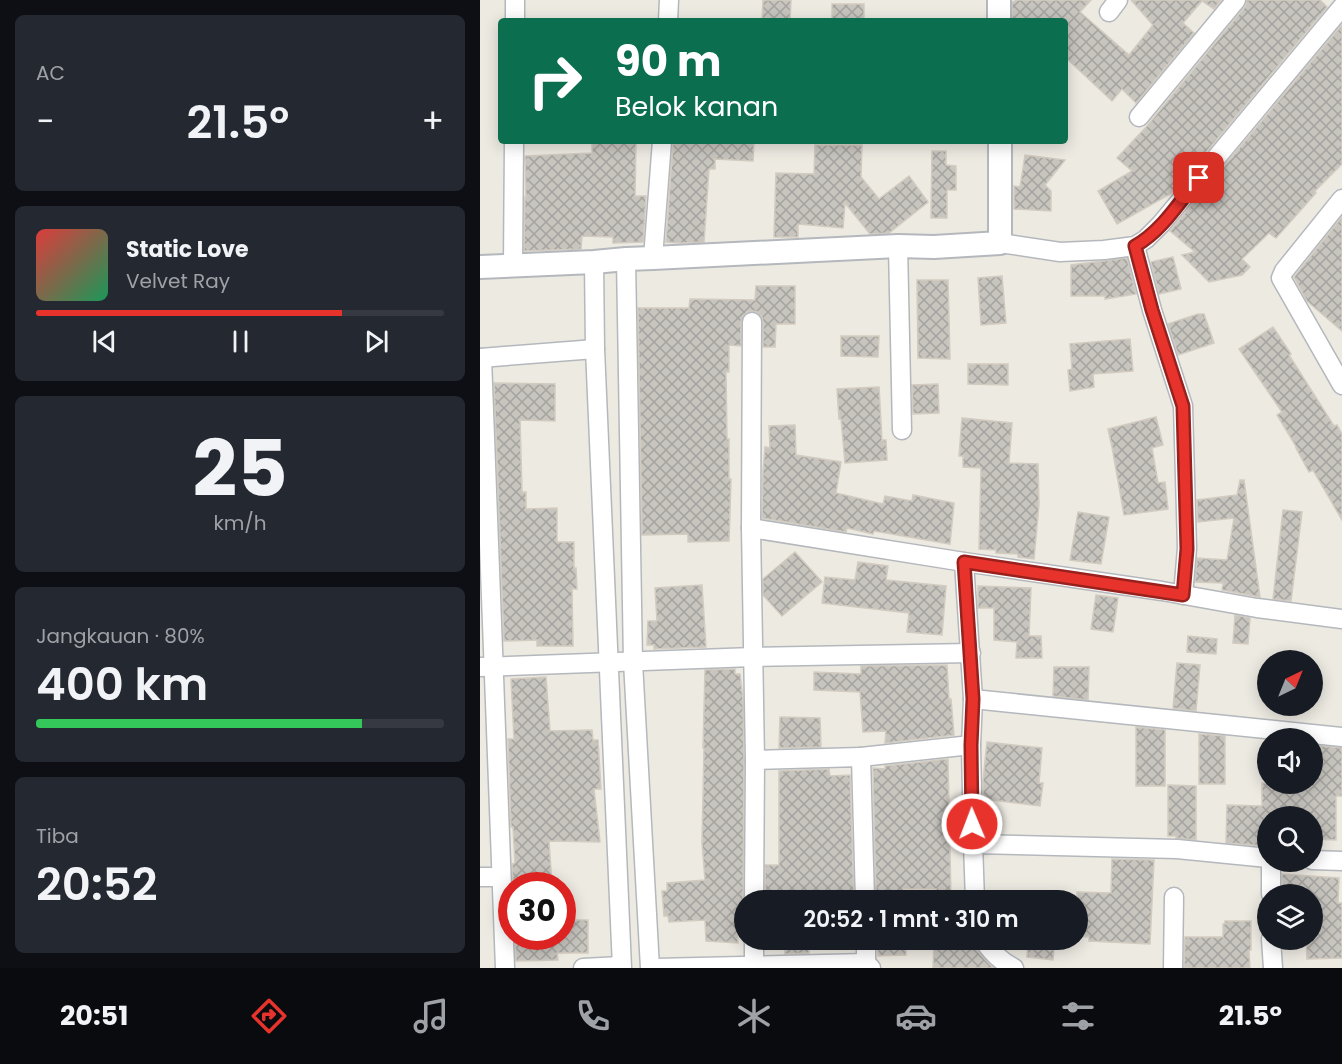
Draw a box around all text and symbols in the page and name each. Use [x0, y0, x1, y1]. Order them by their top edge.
text: 90 m [615, 32, 722, 91]
icon: right [516, 42, 594, 120]
text: AC [36, 59, 65, 87]
text: Belok kanan [615, 88, 778, 125]
text: 21.5° [186, 91, 289, 154]
text: − [36, 98, 54, 145]
text: + [421, 98, 444, 145]
pin [1173, 152, 1224, 203]
icon: arrive [1182, 161, 1215, 194]
text: Static Love [126, 234, 249, 265]
text: Velvet Ray [126, 267, 230, 295]
icon: previous [88, 325, 121, 358]
icon: pause [224, 325, 257, 358]
icon: next [360, 325, 393, 358]
text: 25 [192, 414, 288, 523]
text: km/h [213, 509, 267, 537]
text: Jangkauan · 80% [36, 622, 205, 650]
north arrow [1257, 650, 1323, 716]
map controls [1257, 650, 1323, 950]
text: 400 km [36, 653, 208, 716]
button: sound [1257, 728, 1323, 794]
position arrow [940, 792, 1004, 856]
button: search [1257, 806, 1323, 872]
text: Tiba [36, 822, 79, 850]
text: 20:52 [36, 853, 158, 916]
speed limit sign: 30 [498, 872, 576, 950]
button: layers [1257, 884, 1323, 950]
text: 20:52 · 1 mnt · 310 m [803, 904, 1019, 935]
icon: directions [248, 995, 290, 1037]
icon: music [410, 995, 452, 1037]
icon: phone [572, 995, 614, 1037]
icon: climate [733, 995, 775, 1037]
icon: car [895, 995, 937, 1037]
icon: filters [1057, 995, 1099, 1037]
text: 20:51 [60, 997, 128, 1034]
text: 21.5° [1219, 997, 1282, 1034]

